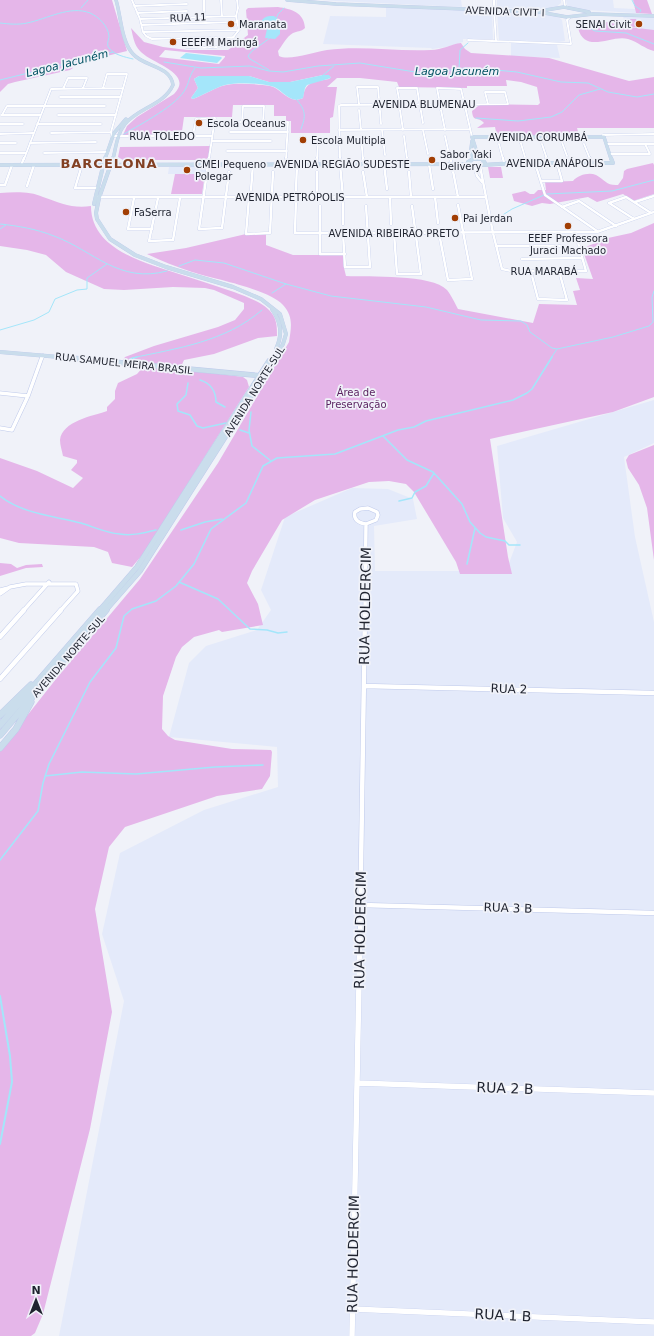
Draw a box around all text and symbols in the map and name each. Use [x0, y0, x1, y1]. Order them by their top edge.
street label: AVENIDA CIVIT I [465, 5, 545, 18]
street label: RUA 11 [169, 11, 207, 24]
marker: Maranata [226, 19, 236, 29]
place label: Maranata [239, 19, 287, 30]
place label: SENAI Civit [576, 19, 631, 30]
marker: SENAI Civit [634, 19, 644, 29]
marker: EEEFM Maringá [168, 37, 178, 47]
place label: EEEFM Maringá [181, 37, 258, 48]
water label: Lagoa Jacuném [25, 47, 110, 80]
water label: Lagoa Jacuném [415, 65, 499, 78]
street label: AVENIDA BLUMENAU [372, 99, 476, 110]
marker: Escola Oceanus [194, 118, 204, 128]
place label: Escola Oceanus [207, 118, 286, 129]
street label: RUA TOLEDO [129, 131, 195, 142]
street label: AVENIDA CORUMBÁ [489, 131, 588, 143]
marker: Escola Multipla [298, 135, 308, 145]
place label: Escola Multipla [311, 135, 386, 146]
place label: Sabor Yaki Delivery [440, 149, 492, 172]
marker: Sabor Yaki Delivery [427, 155, 437, 165]
district label: BARCELONA [60, 156, 158, 171]
street label: AVENIDA ANÁPOLIS [506, 157, 604, 169]
street label: AVENIDA REGIÃO SUDESTE [274, 158, 410, 170]
place label: CMEI Pequeno Polegar [195, 159, 266, 182]
marker: CMEI Pequeno Polegar [182, 165, 192, 175]
street label: AVENIDA PETRÓPOLIS [235, 191, 345, 203]
marker: FaSerra [121, 207, 131, 217]
place label: FaSerra [134, 207, 172, 218]
marker: Pai Jerdan [450, 213, 460, 223]
place label: Pai Jerdan [463, 213, 513, 224]
marker: EEEF Professora Juraci Machado [563, 221, 573, 231]
street label: AVENIDA RIBEIRÃO PRETO [329, 227, 460, 239]
place label: EEEF Professora Juraci Machado [528, 233, 608, 256]
street label: RUA MARABÁ [511, 265, 578, 277]
street label: AVENIDA NORTE-SUL [222, 344, 287, 438]
street label: RUA SAMUEL MEIRA BRASIL [55, 351, 194, 376]
park label: Área de Preservação [325, 386, 387, 410]
street label: RUA HOLDERCIM [356, 547, 374, 665]
street label: AVENIDA NORTE-SUL [30, 613, 107, 699]
street label: RUA 2 [490, 681, 528, 697]
street label: RUA HOLDERCIM [351, 871, 369, 989]
street label: RUA 3 B [483, 900, 533, 916]
street label: RUA 2 B [476, 1079, 534, 1097]
street label: RUA HOLDERCIM [344, 1195, 362, 1313]
north arrow [16, 1280, 56, 1320]
text: N [31, 1284, 41, 1297]
street label: RUA 1 B [474, 1306, 532, 1324]

